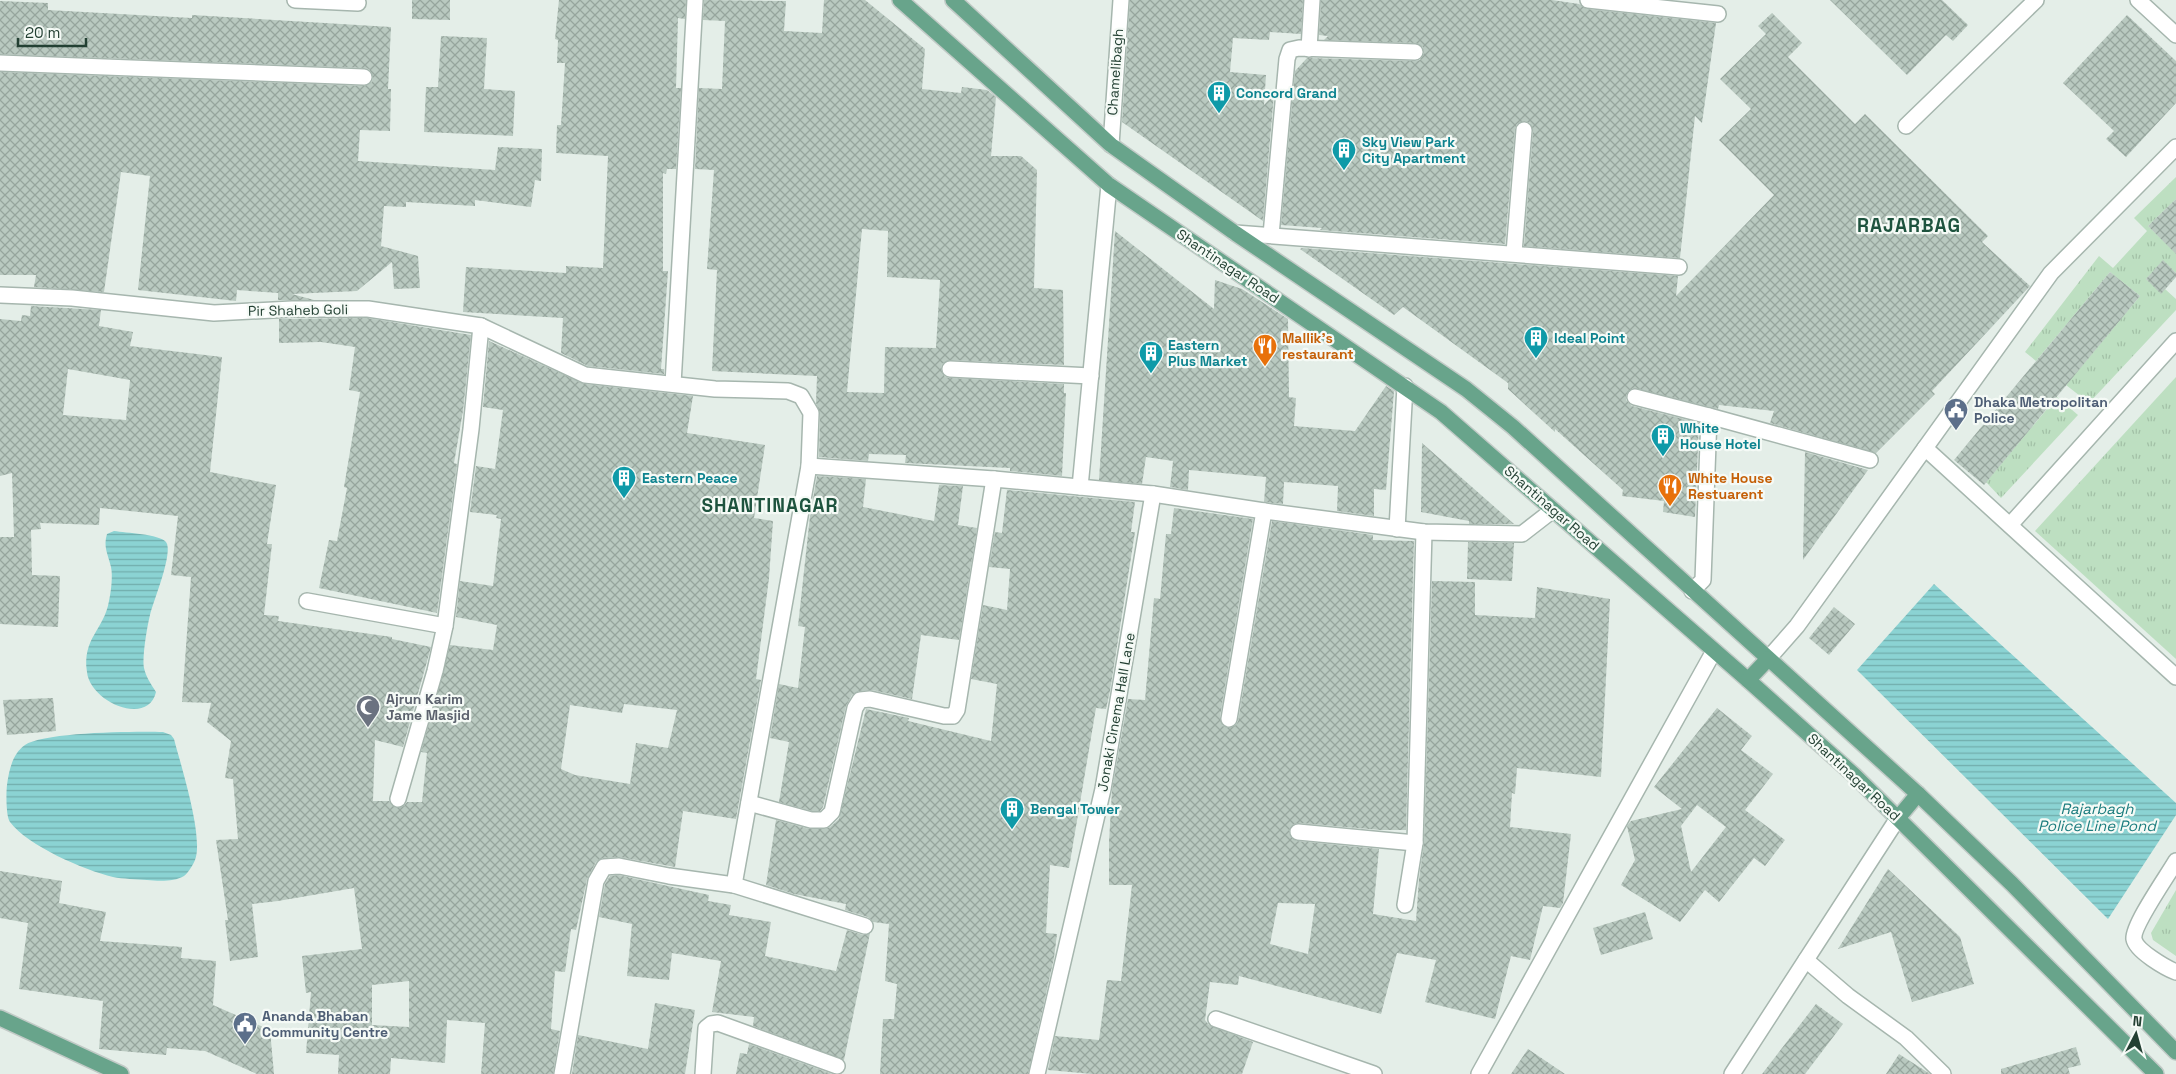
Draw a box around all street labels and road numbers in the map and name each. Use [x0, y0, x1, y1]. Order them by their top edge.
street label: Chamelibagh [1103, 28, 1127, 116]
street label: Shantinagar Road [1173, 225, 1283, 307]
street label: Pir Shaheb Goli [248, 300, 348, 320]
street label: Shantinagar Road [1501, 462, 1603, 554]
street label: Jonaki Cinema Hall Lane [1093, 631, 1139, 793]
street label: Shantinagar Road [1804, 729, 1904, 825]

